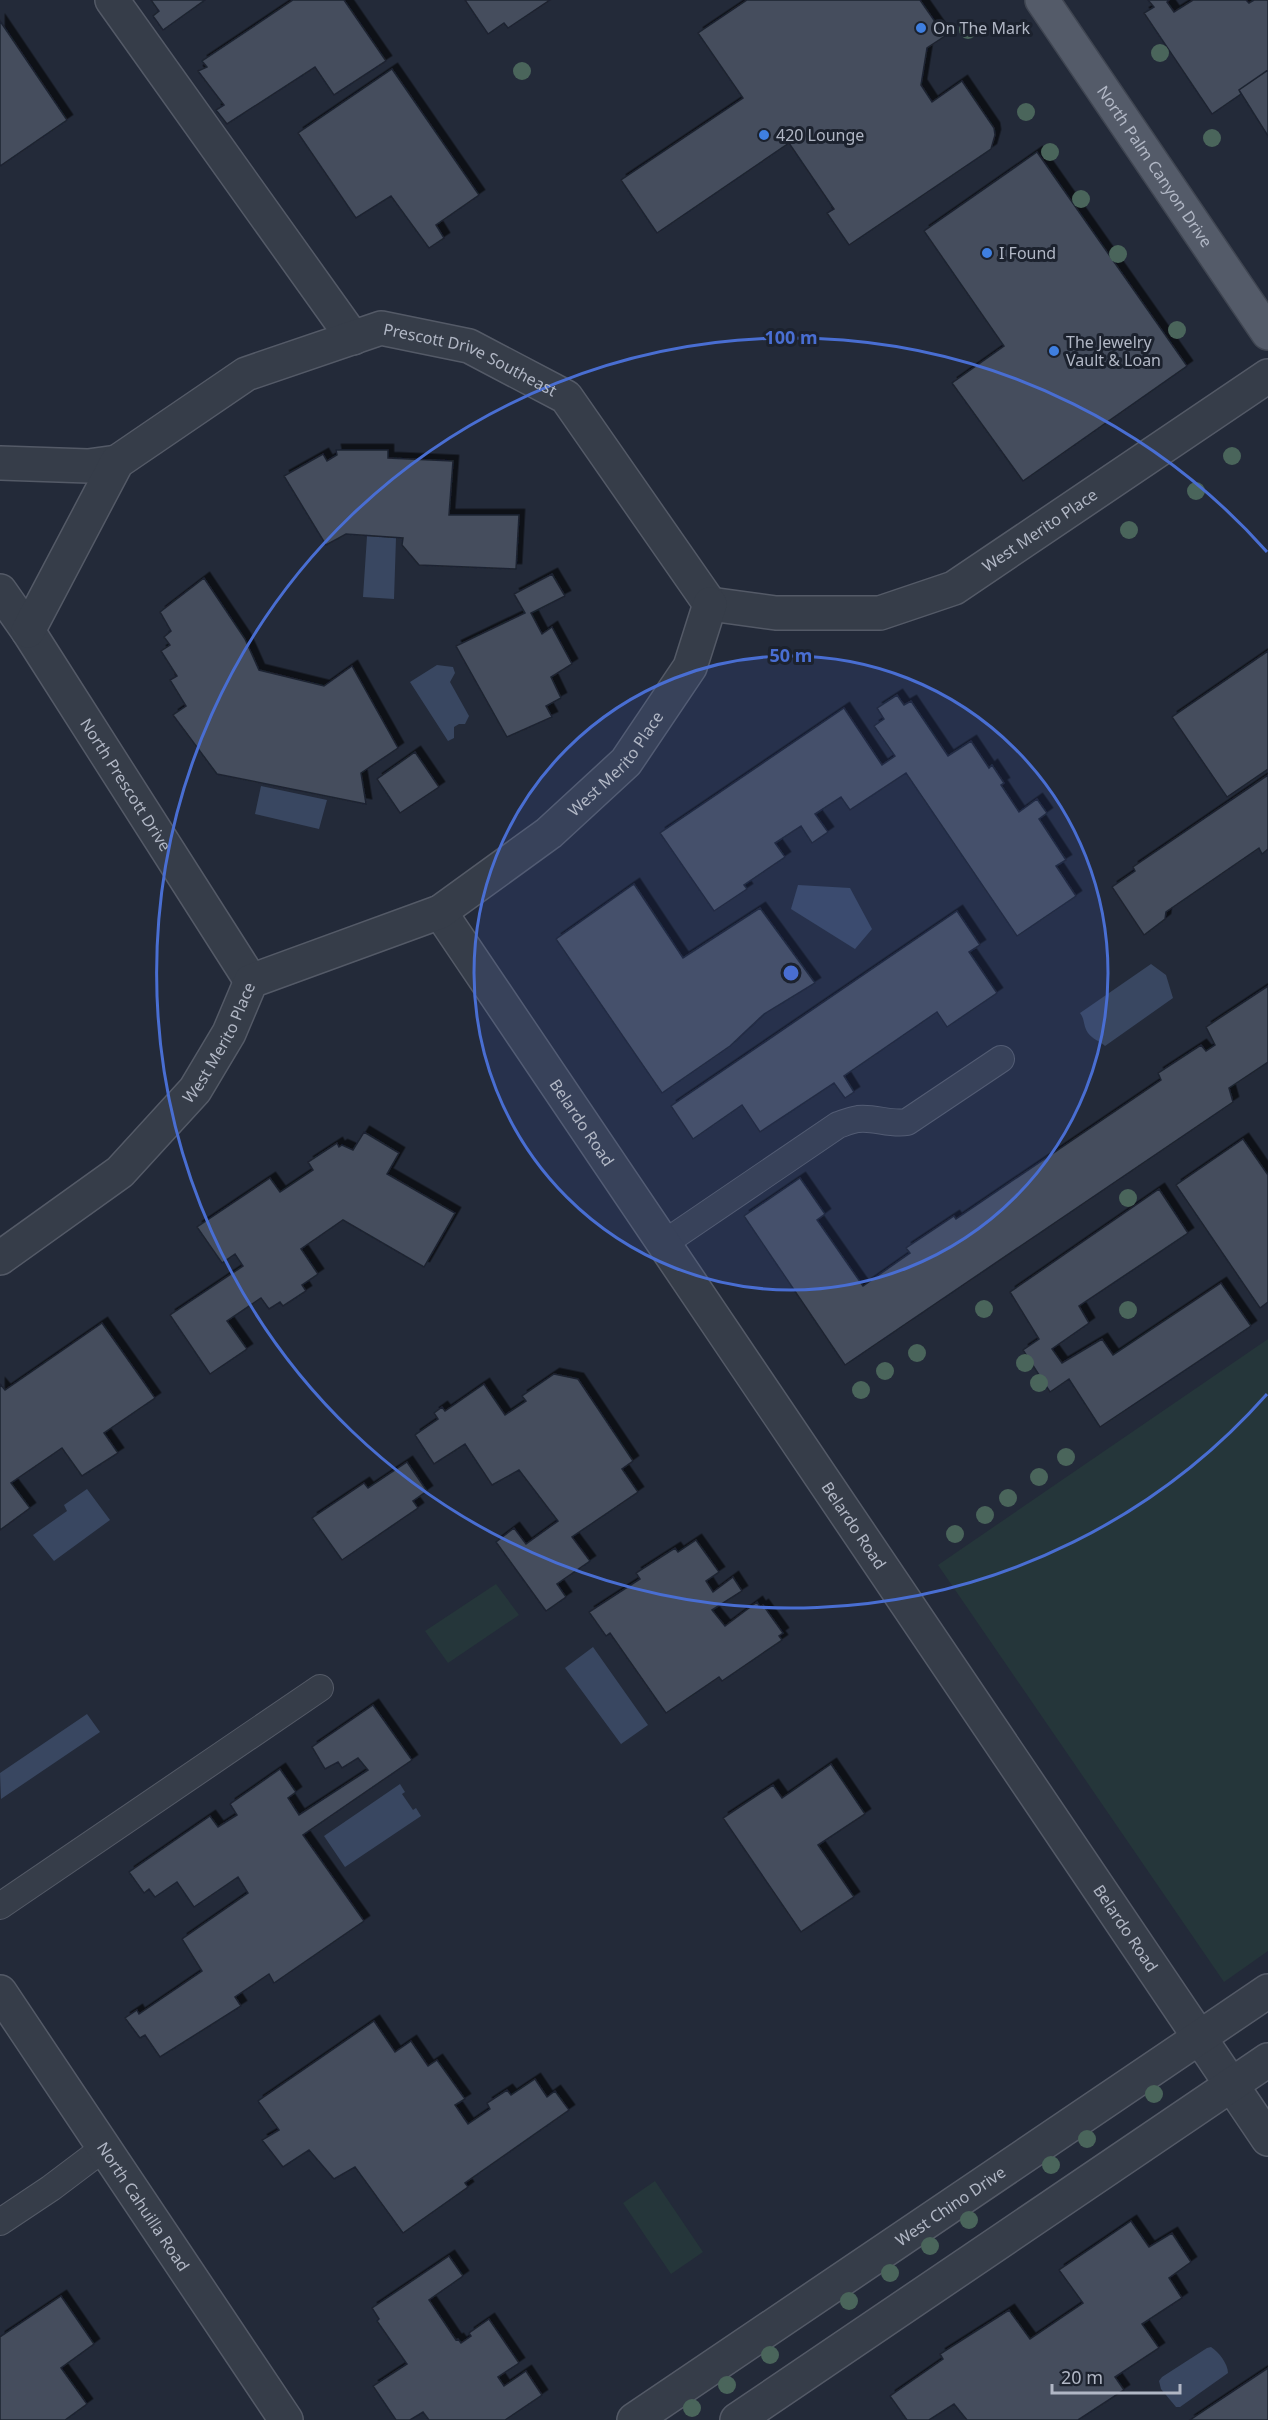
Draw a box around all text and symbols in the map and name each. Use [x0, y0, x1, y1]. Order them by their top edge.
place label: On The Mark [933, 17, 1031, 39]
marker: On The Mark [914, 21, 928, 35]
street label: North Palm Canyon Drive [1092, 81, 1218, 251]
place label: 420 Lounge [776, 124, 864, 146]
marker: 420 Lounge [757, 128, 771, 142]
place label: I Found [999, 242, 1056, 264]
marker: I Found [980, 246, 994, 260]
street label: Prescott Drive Southeast [381, 318, 561, 401]
text: 100 m [764, 325, 818, 349]
place label: The Jewelry Vault & Loan [1066, 331, 1161, 371]
marker: The Jewelry Vault & Loan [1047, 344, 1061, 358]
street label: West Merito Place [978, 483, 1102, 577]
text: 50 m [770, 643, 812, 667]
street label: West Merito Place [563, 707, 668, 821]
street label: North Prescott Drive [75, 714, 176, 855]
centre of rings [781, 963, 801, 983]
street label: West Merito Place [177, 979, 260, 1108]
street label: Belardo Road [545, 1075, 619, 1171]
street label: Belardo Road [817, 1477, 891, 1573]
street label: Belardo Road [1088, 1880, 1163, 1976]
street label: North Cahuilla Road [92, 2138, 195, 2276]
street label: West Chino Drive [891, 2161, 1010, 2251]
scale bar [1052, 2357, 1180, 2395]
text: 20 m [1061, 2365, 1103, 2389]

